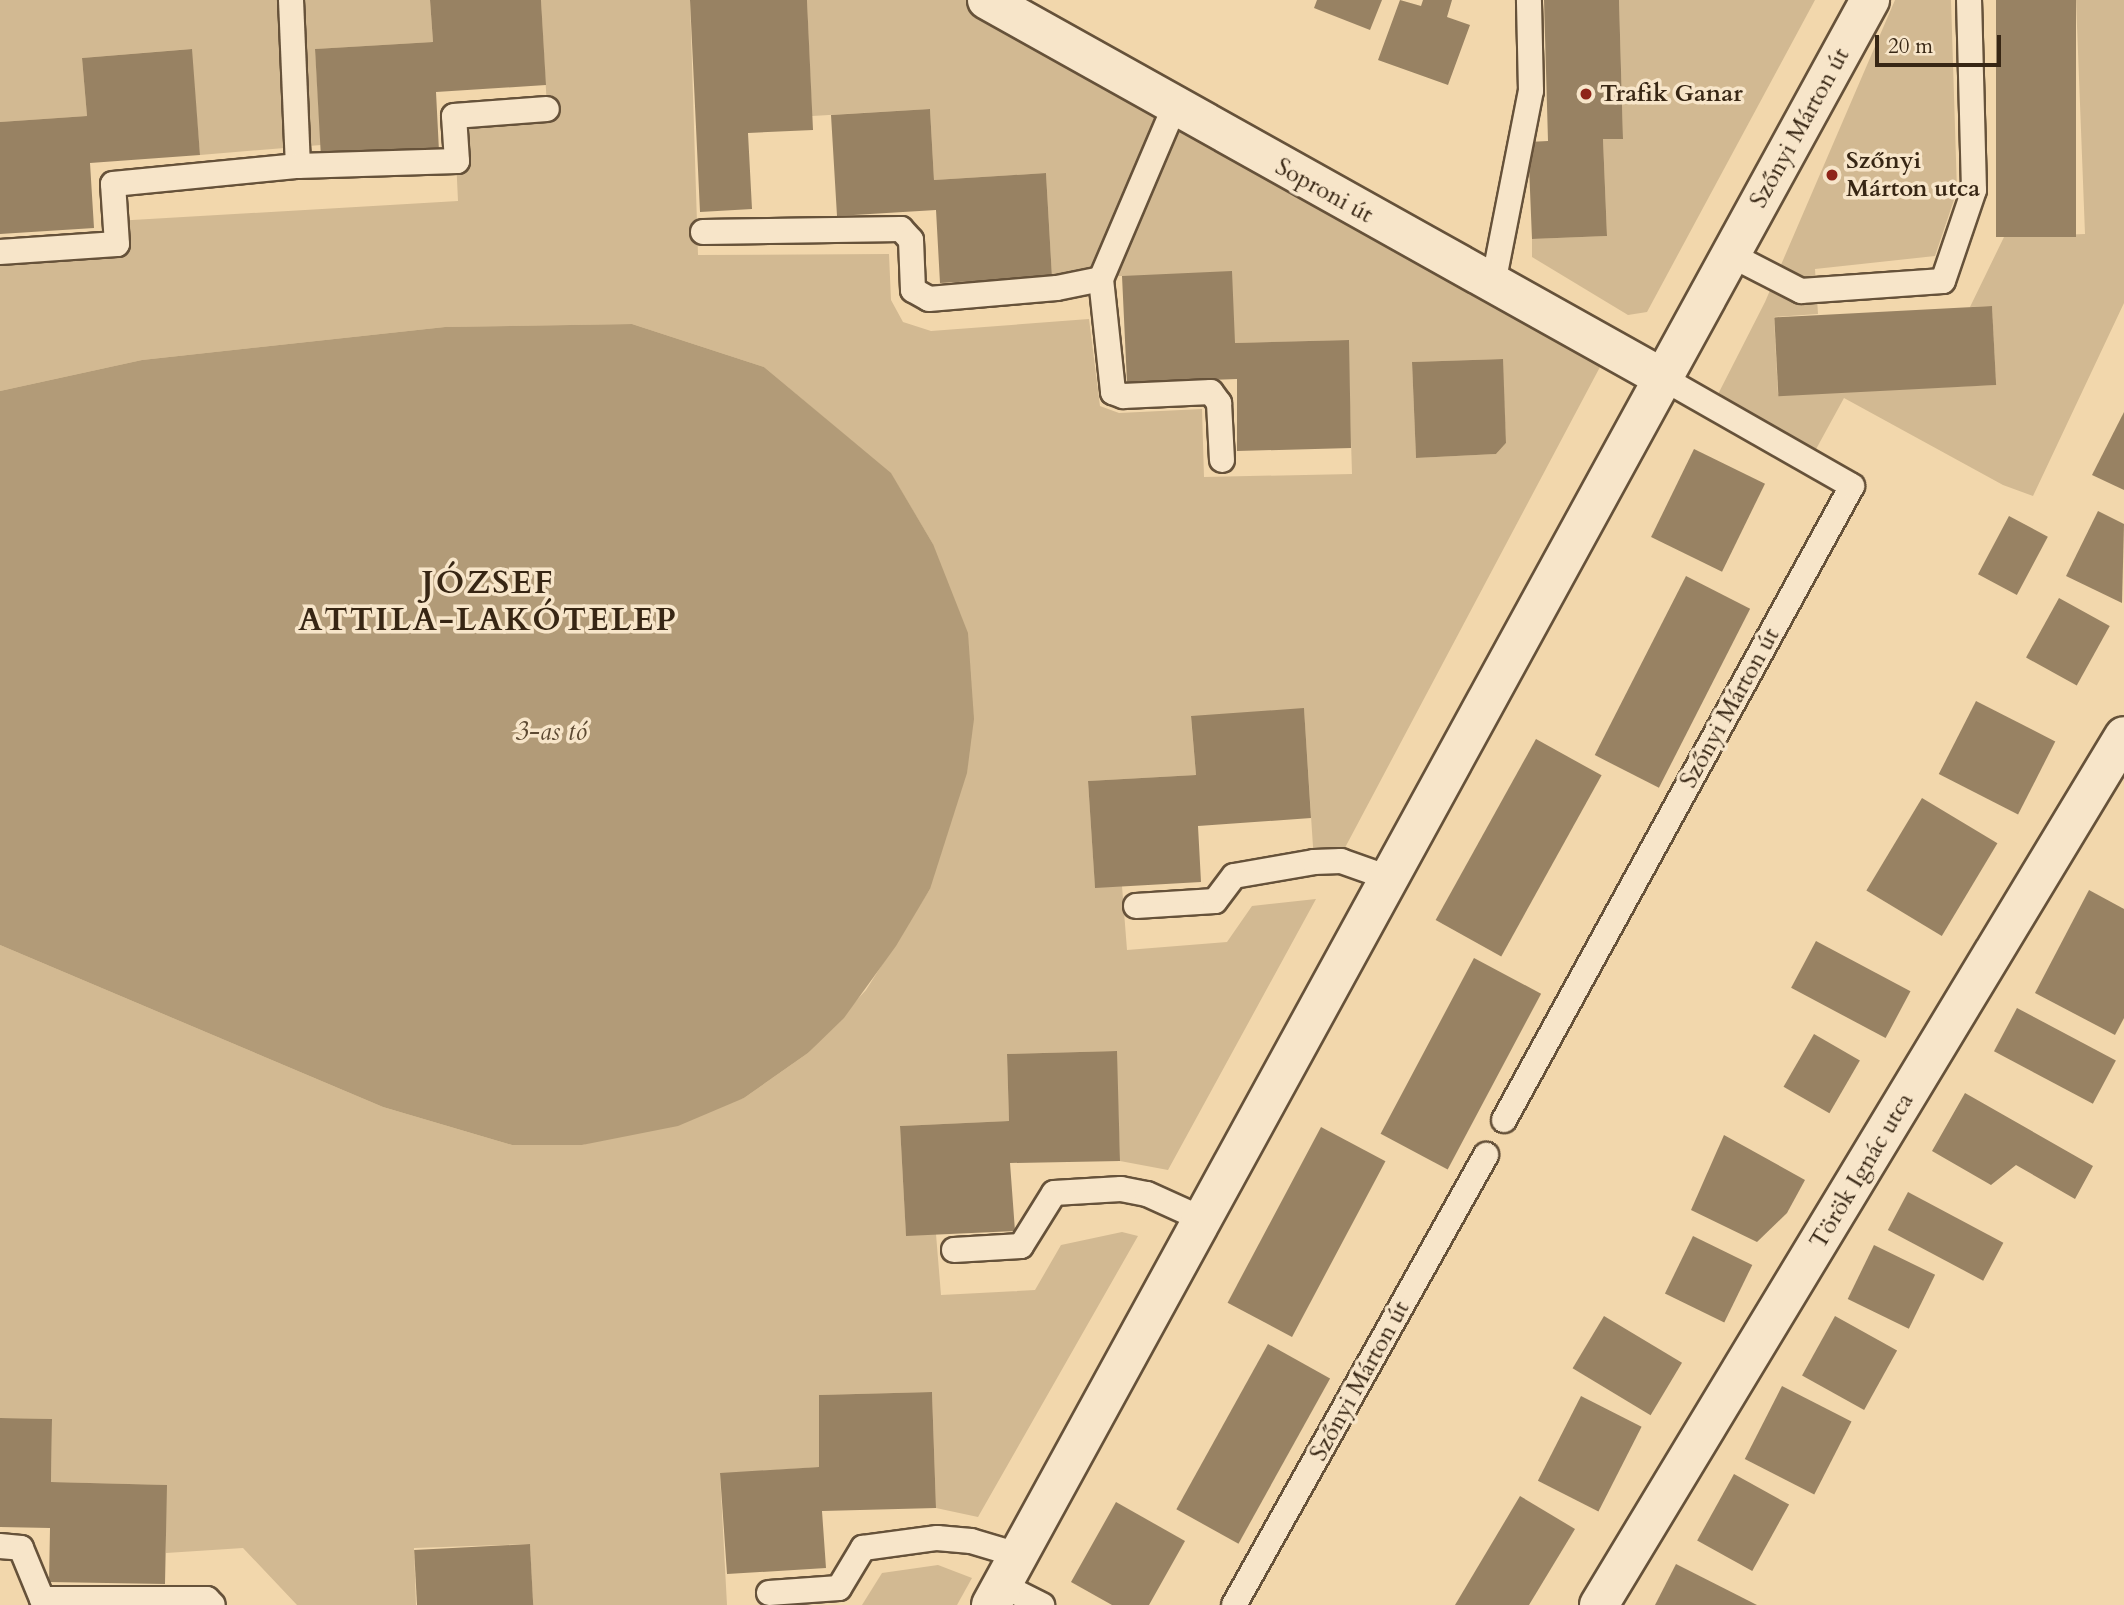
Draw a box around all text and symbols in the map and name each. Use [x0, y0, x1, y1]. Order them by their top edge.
scale bar [1879, 21, 2005, 65]
text: 20 m [1888, 32, 1933, 61]
street label: Szőnyi Márton út [1744, 43, 1856, 213]
place label: Trafik Ganar [1600, 80, 1743, 108]
marker: Trafik Ganar [1578, 86, 1594, 102]
place label: Szőnyi Márton utca [1846, 147, 1980, 203]
street label: Soproni út [1270, 152, 1378, 230]
marker: Szőnyi Márton utca [1824, 167, 1840, 183]
district label: JÓZSEF ATTILA-LAKÓTELEP [300, 565, 676, 640]
street label: Szőnyi Márton út [1674, 623, 1786, 793]
water label: 3-as tó [515, 716, 587, 748]
street label: Török Ignác utca [1804, 1088, 1920, 1254]
street label: Szőnyi Márton út [1304, 1296, 1416, 1466]

